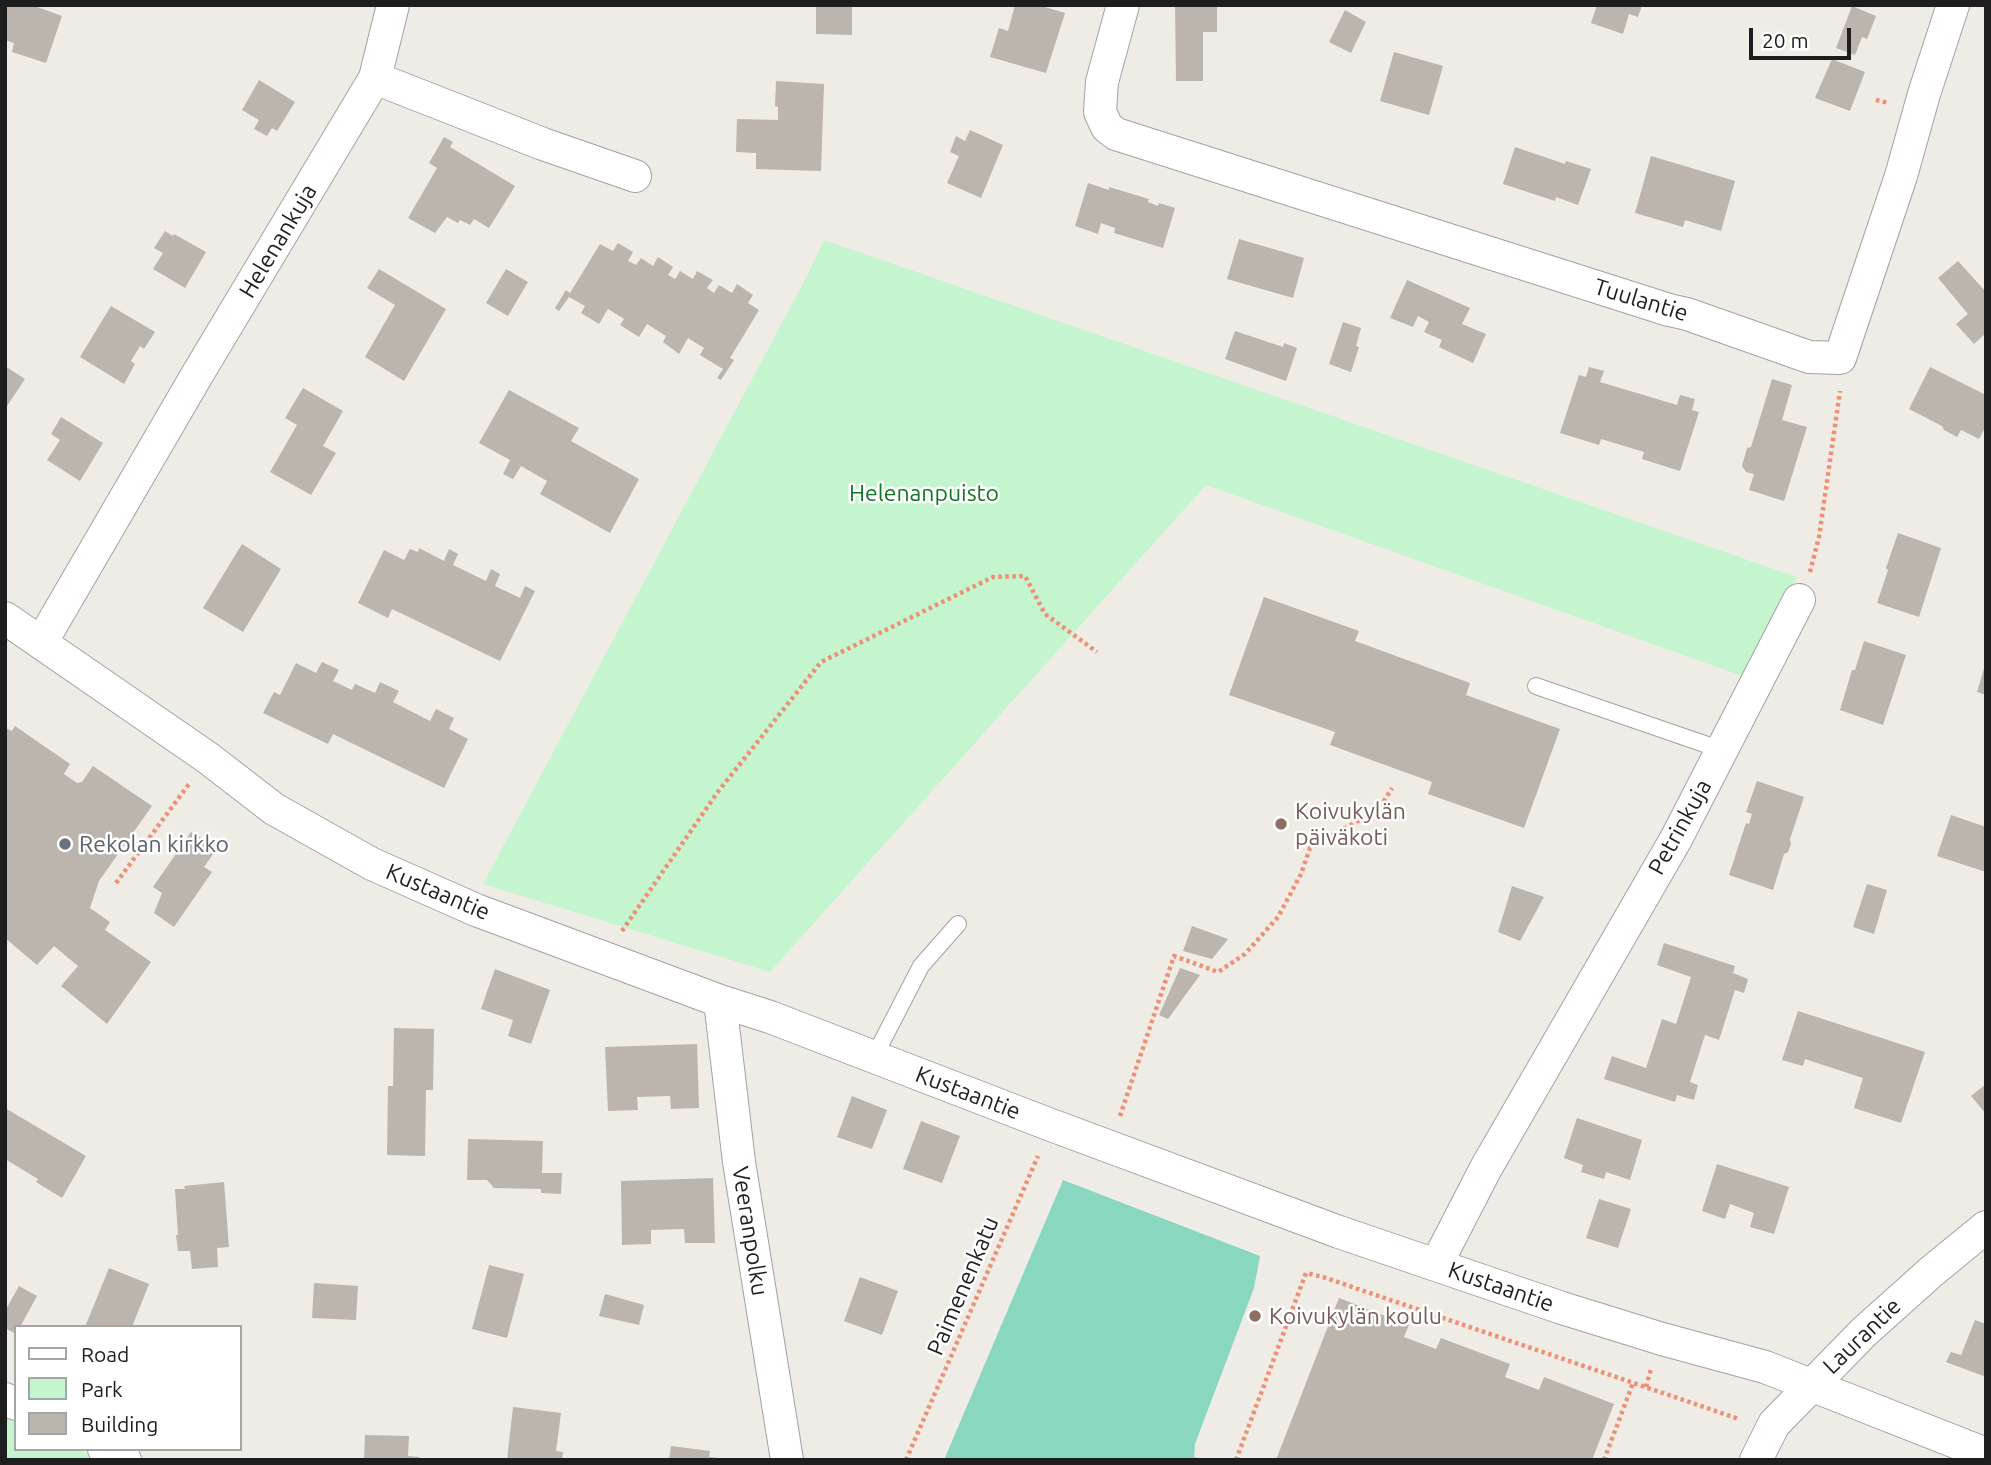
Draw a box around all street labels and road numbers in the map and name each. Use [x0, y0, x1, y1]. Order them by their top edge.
street label: Helenankuja [233, 179, 323, 303]
street label: Tuulantie [1591, 273, 1691, 327]
street label: Petrinkuja [1643, 775, 1717, 879]
street label: Kustaantie [382, 858, 494, 926]
street label: Kustaantie [912, 1060, 1024, 1126]
street label: Veeranpolku [726, 1164, 774, 1298]
street label: Paimenenkatu [921, 1212, 1005, 1360]
street label: Kustaantie [1444, 1256, 1558, 1318]
street label: Laurantie [1817, 1292, 1907, 1380]

